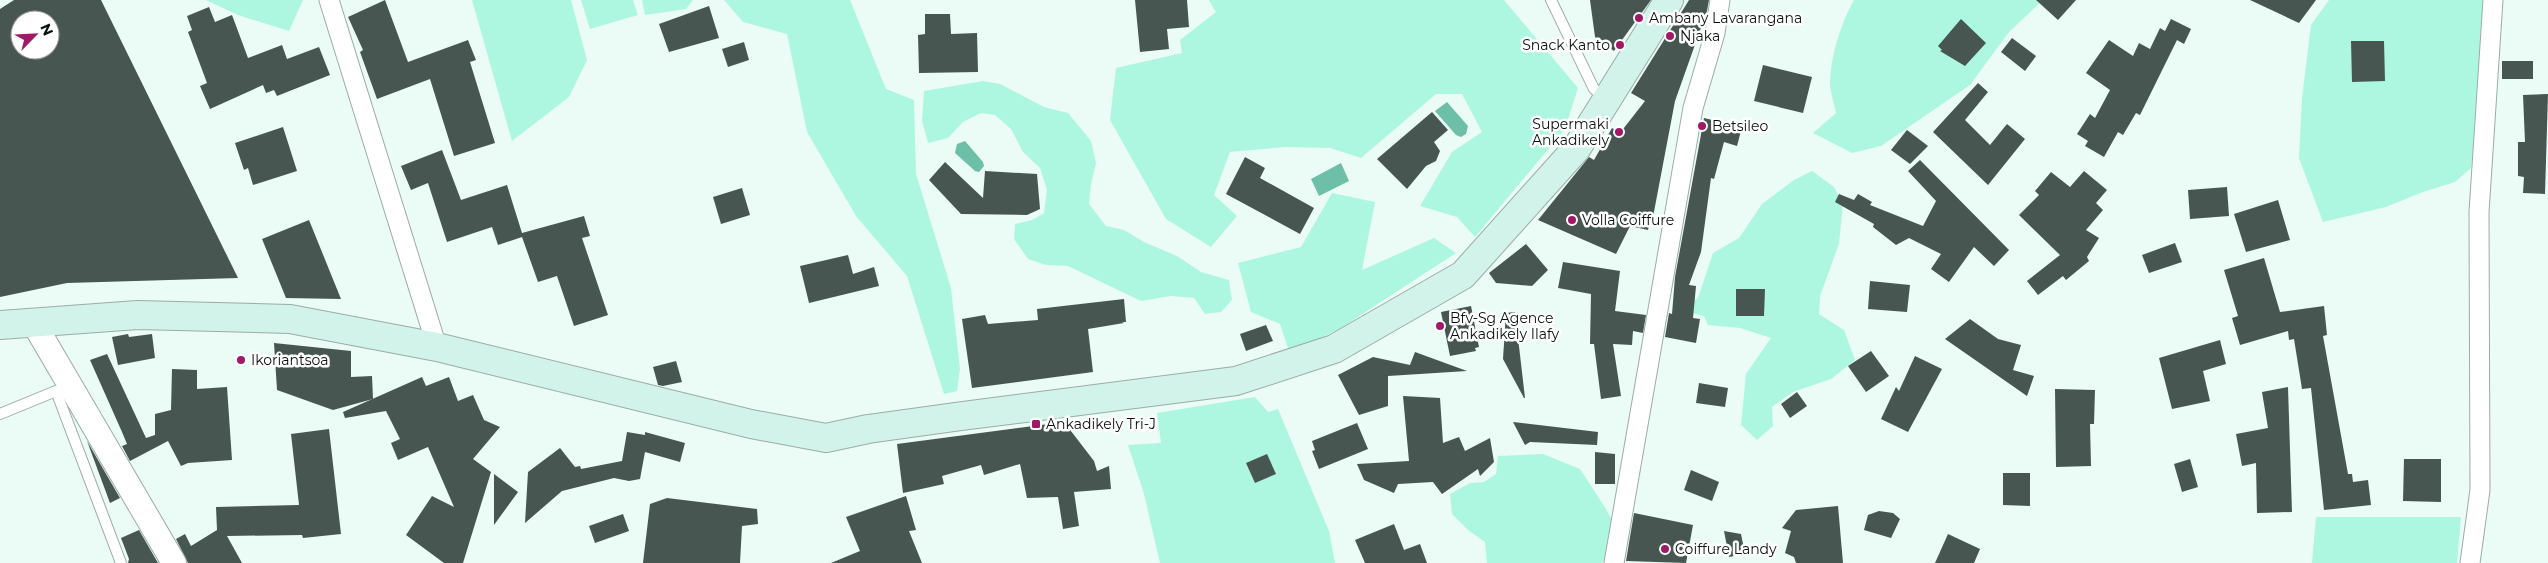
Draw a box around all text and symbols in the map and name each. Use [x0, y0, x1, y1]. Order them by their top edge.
place label: Ambany Lavarangana [1649, 9, 1802, 27]
north arrow [10, 10, 60, 60]
marker: Ambany Lavarangana [1633, 12, 1645, 24]
text: N [36, 21, 57, 39]
place label: Njaka [1680, 27, 1720, 45]
marker: Njaka [1664, 30, 1676, 42]
place label: Snack Kanto [1522, 36, 1610, 54]
marker: Snack Kanto [1614, 39, 1626, 51]
place label: Supermaki Ankadikely [1532, 115, 1609, 149]
place label: Betsileo [1712, 117, 1769, 135]
marker: Betsileo [1696, 120, 1708, 132]
marker: Supermaki Ankadikely [1613, 126, 1625, 138]
place label: Volla Coiffure [1582, 211, 1674, 229]
marker: Volla Coiffure [1566, 214, 1578, 226]
place label: Bfv-Sg Agence Ankadikely Ilafy [1450, 309, 1560, 343]
marker: Bfv-Sg Agence Ankadikely Ilafy [1434, 320, 1446, 332]
place label: Ikoriantsoa [251, 351, 329, 369]
marker: Ikoriantsoa [235, 354, 247, 366]
place label: Ankadikely Tri-J [1046, 415, 1156, 433]
marker: Ankadikely Tri-J [1030, 418, 1042, 430]
place label: Coiffure Landy [1675, 540, 1777, 558]
marker: Coiffure Landy [1659, 543, 1671, 555]

